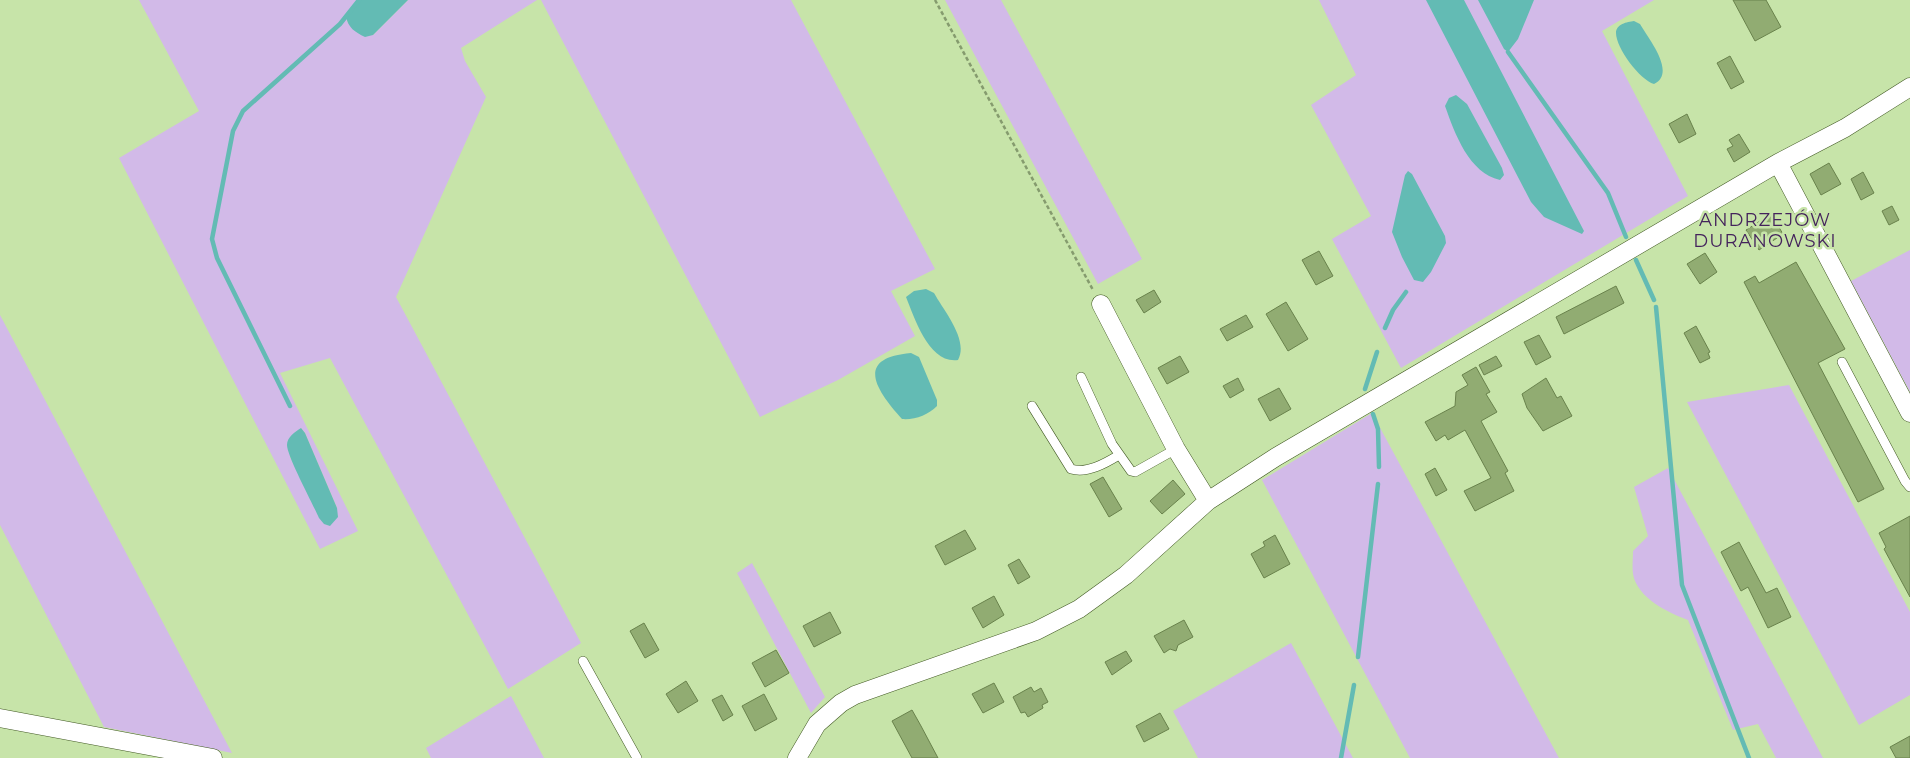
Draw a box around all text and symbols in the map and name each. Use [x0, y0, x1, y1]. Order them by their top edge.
district label: ANDRZEJÓW DURANOWSKI [1693, 209, 1837, 252]

